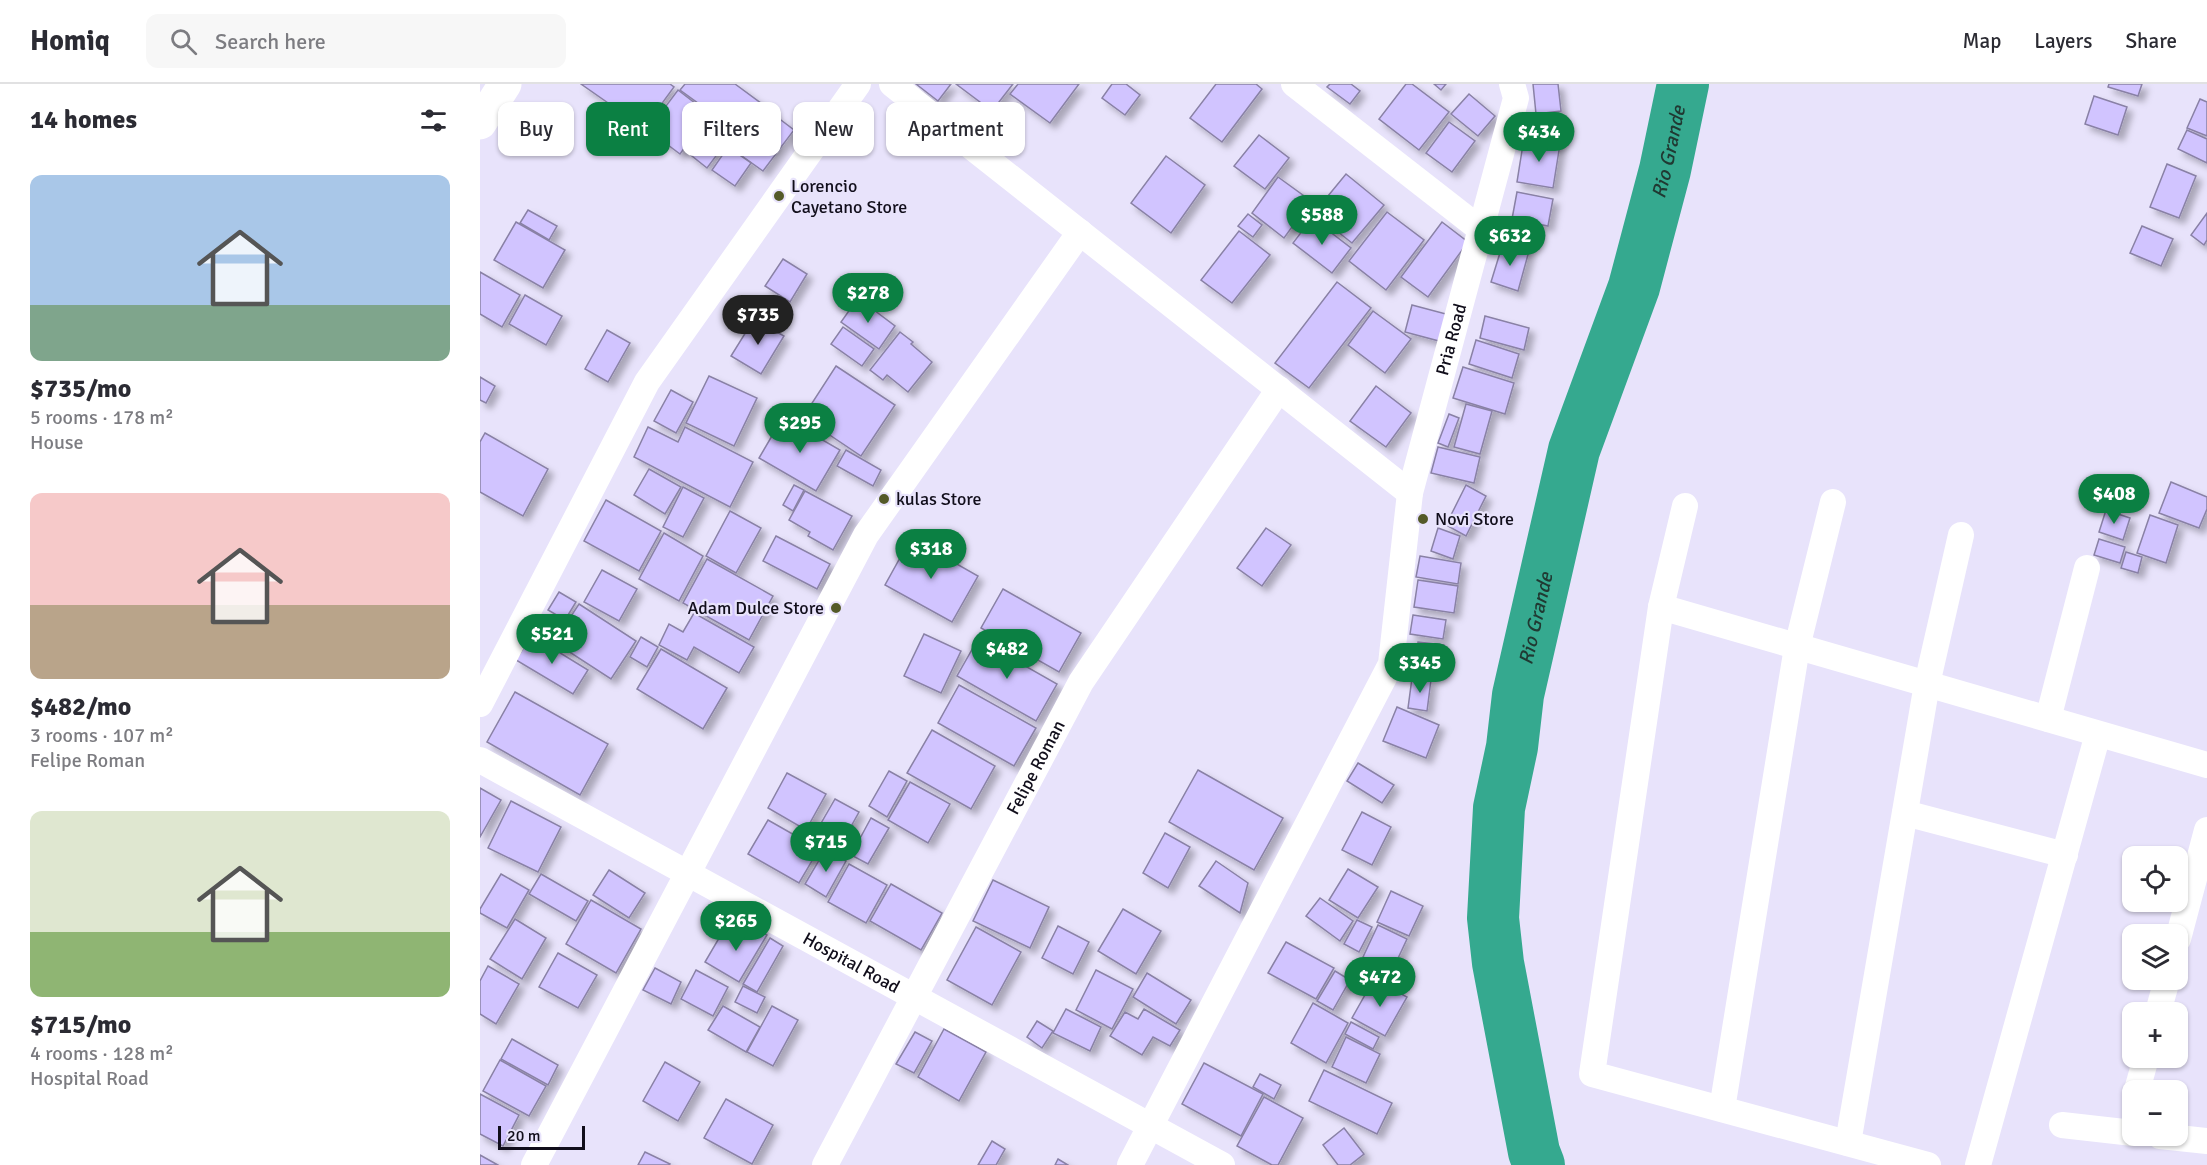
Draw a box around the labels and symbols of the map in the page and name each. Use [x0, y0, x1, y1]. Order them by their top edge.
water label: Rio Grande [1646, 102, 1691, 201]
pin: $434 [1503, 112, 1575, 163]
place label: Lorencio Cayetano Store [791, 175, 907, 218]
marker: Lorencio Cayetano Store [772, 189, 786, 203]
pin: $588 [1286, 195, 1358, 246]
pin: $632 [1474, 216, 1546, 267]
pin: $278 [832, 273, 904, 324]
pin: $735 [722, 295, 794, 346]
street label: Pria Road [1431, 301, 1471, 378]
pin: $295 [764, 403, 836, 454]
pin: $408 [2078, 474, 2150, 525]
place label: kulas Store [896, 488, 982, 510]
marker: kulas Store [877, 492, 891, 506]
place label: Novi Store [1435, 508, 1514, 530]
marker: Novi Store [1416, 512, 1430, 526]
pin: $318 [895, 529, 967, 580]
water label: Rio Grande [1513, 569, 1559, 667]
place label: Adam Dulce Store [687, 597, 824, 619]
marker: Adam Dulce Store [829, 601, 843, 615]
pin: $521 [516, 614, 588, 665]
pin: $482 [971, 629, 1043, 680]
pin: $345 [1384, 643, 1456, 694]
street label: Felipe Roman [1002, 716, 1070, 818]
pin: $715 [790, 822, 862, 873]
pin: $265 [700, 901, 772, 952]
street label: Hospital Road [799, 927, 904, 998]
pin: $472 [1344, 957, 1416, 1008]
scale bar [498, 1123, 585, 1150]

